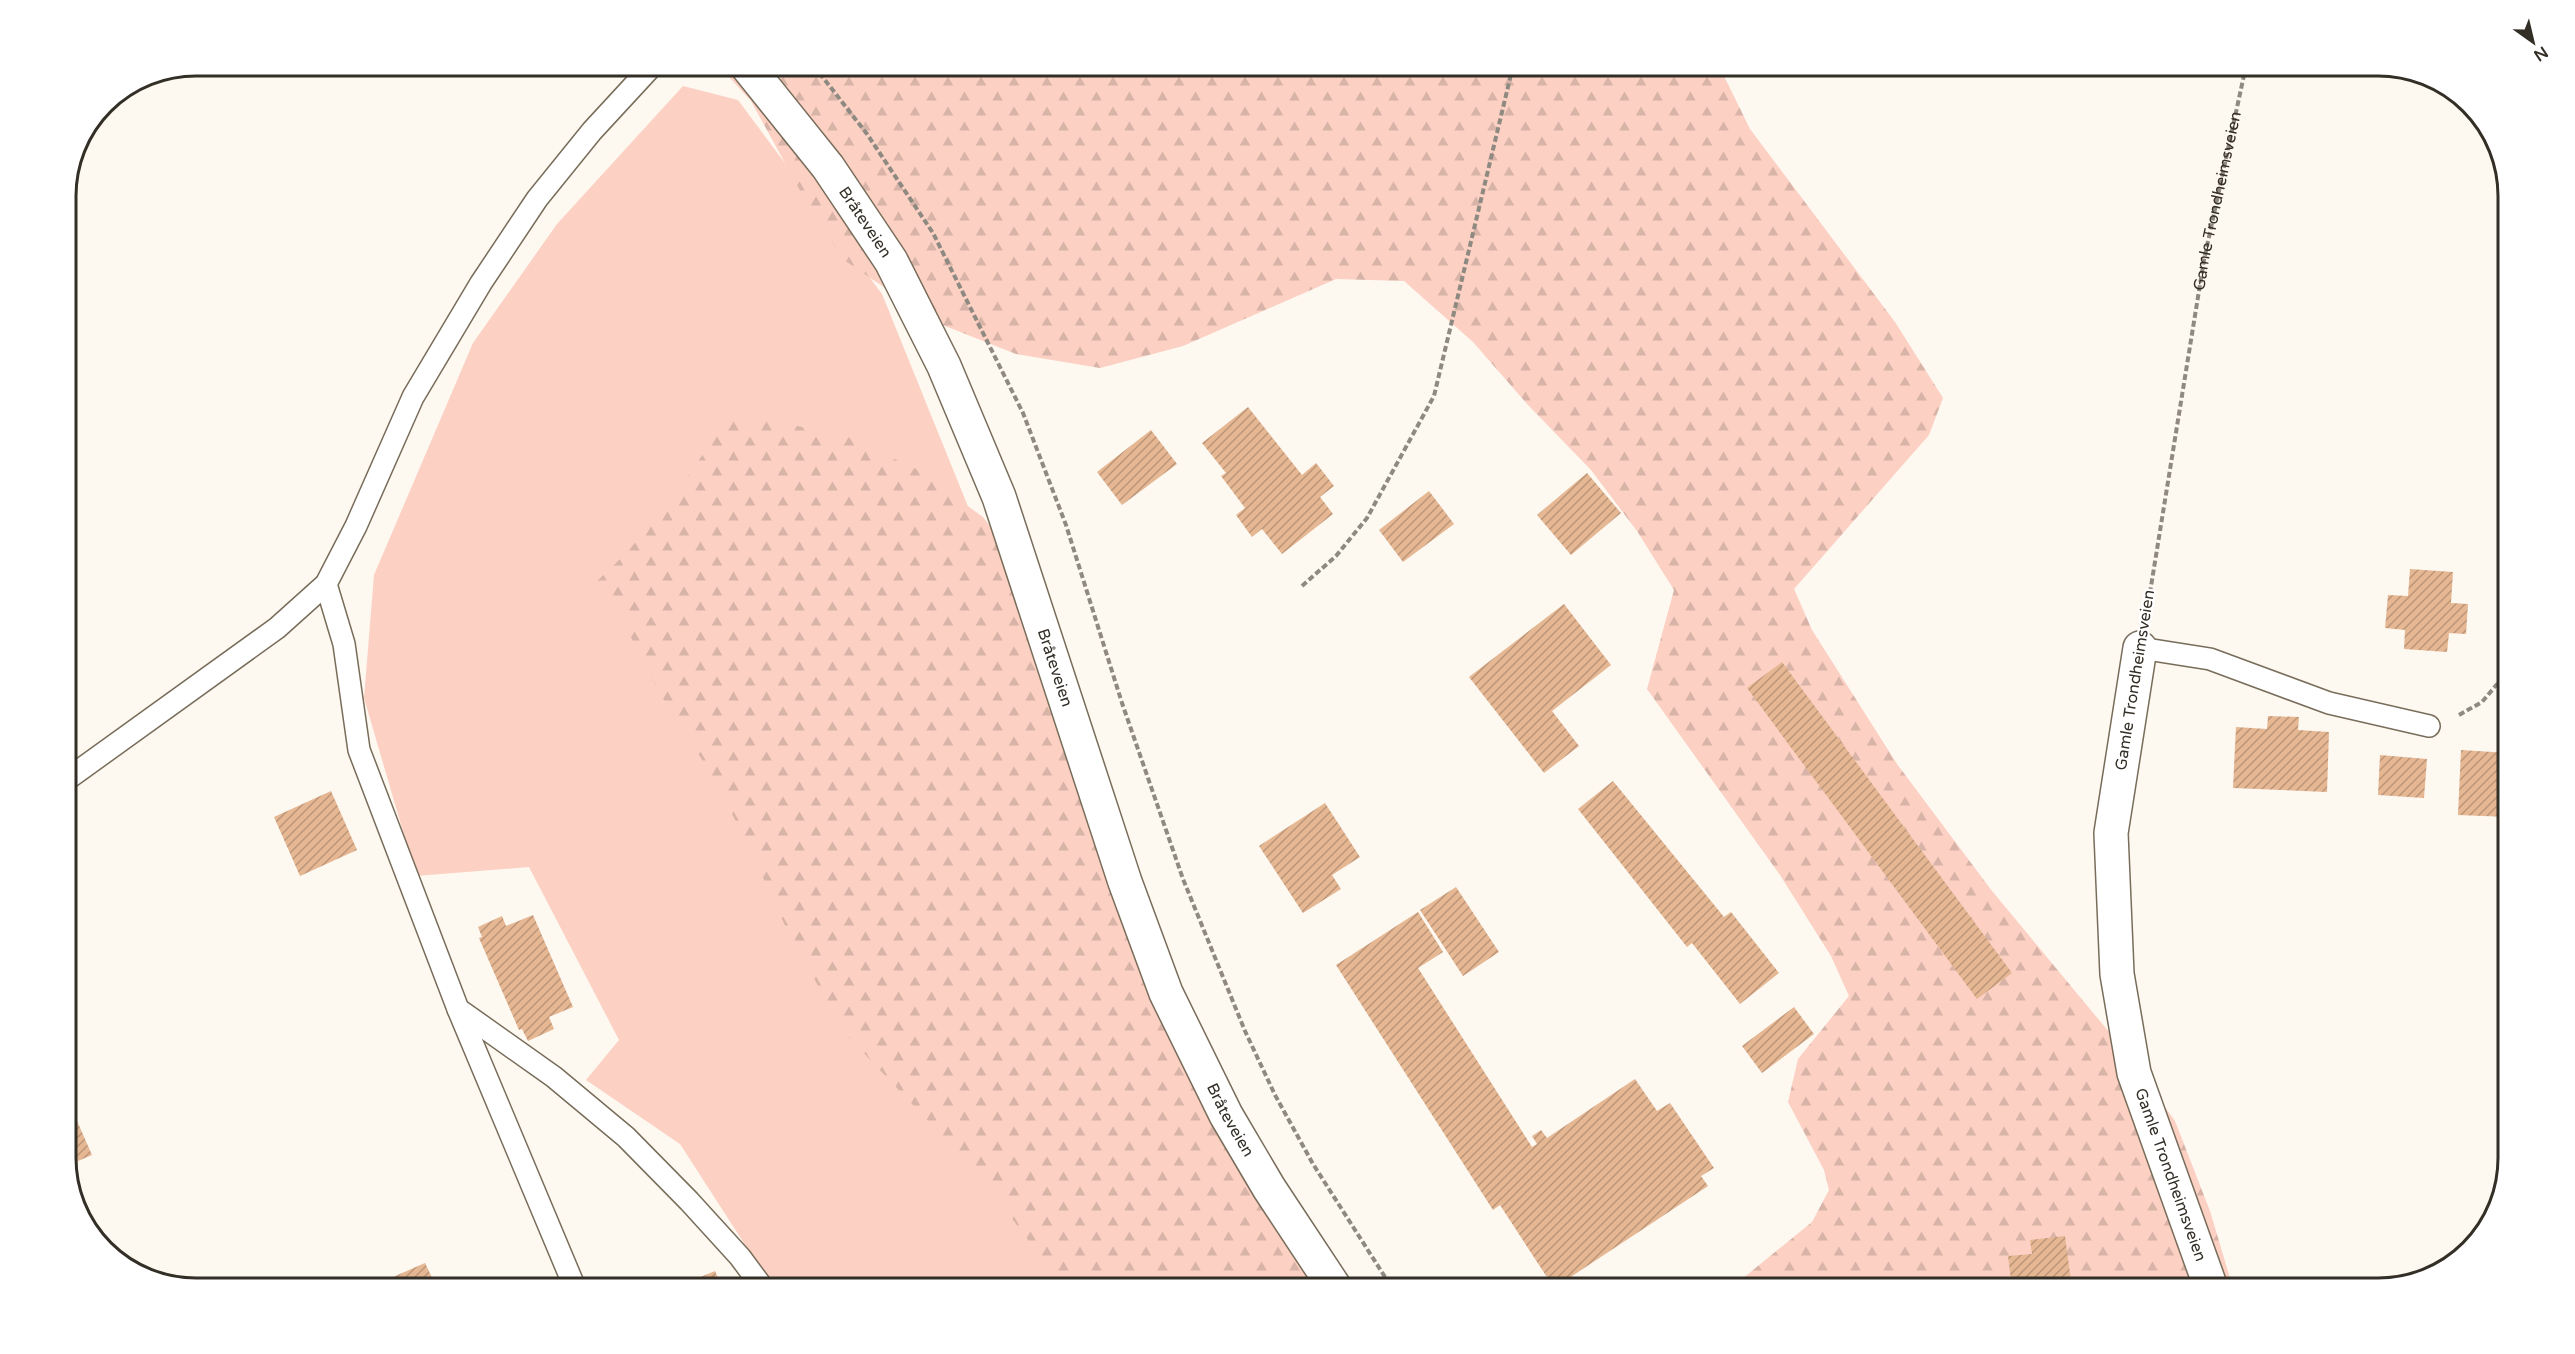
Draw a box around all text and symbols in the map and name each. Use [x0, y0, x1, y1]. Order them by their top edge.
north arrow [2503, 12, 2563, 72]
text: N [2530, 42, 2552, 65]
street label: Gamle Trondheimsveien [2189, 110, 2246, 292]
street label: Bråteveien [834, 183, 896, 262]
street label: Gamle Trondheimsveien [2111, 588, 2159, 772]
street label: Bråteveien [1033, 626, 1077, 709]
street label: Bråteveien [1202, 1080, 1258, 1160]
street label: Gamle Trondheimsveien [2130, 1085, 2211, 1264]

